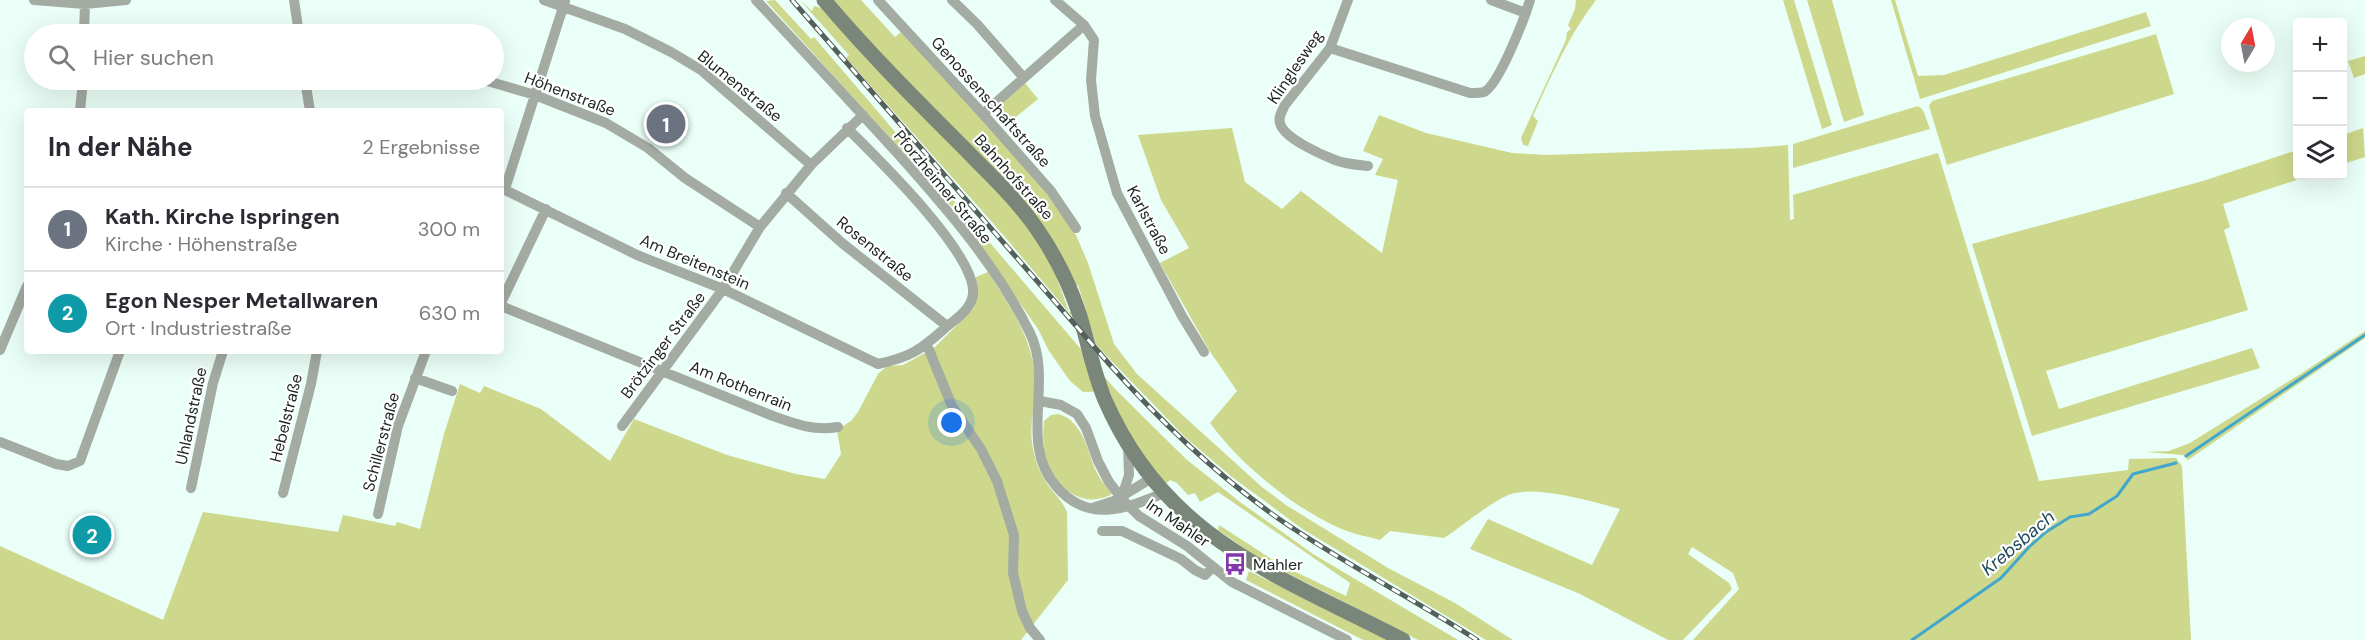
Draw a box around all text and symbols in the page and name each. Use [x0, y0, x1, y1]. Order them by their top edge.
north arrow [2221, 18, 2275, 72]
map controls [2293, 18, 2347, 180]
button: + [2293, 18, 2347, 72]
search box [24, 24, 504, 90]
street label: Klinglesweg [1262, 26, 1328, 108]
street label: Genossenschaftstraße [927, 32, 1055, 172]
icon: search [45, 41, 78, 74]
text: Hier suchen [93, 43, 214, 72]
street label: Blumenstraße [693, 45, 787, 127]
street label: Höhenstraße [521, 67, 619, 121]
button: − [2293, 72, 2347, 126]
pin: 1 [646, 102, 686, 146]
street label: Pforzheimer Straße [889, 126, 997, 248]
button: layers [2293, 126, 2347, 180]
text: In der Nähe [48, 130, 193, 164]
street label: Bahnhofstraße [970, 130, 1058, 224]
text: 2 Ergebnisse [362, 134, 480, 160]
street label: Karlstraße [1122, 182, 1176, 258]
text: Kath. Kirche Ispringen [105, 202, 340, 231]
street label: Rosenstraße [832, 212, 918, 286]
text: 1 [64, 216, 71, 242]
text: 300 m [418, 216, 480, 242]
street label: Am Breitenstein [637, 229, 753, 295]
text: Kirche · Höhenstraße [105, 231, 297, 257]
text: Egon Nesper Metallwaren [105, 286, 378, 315]
street label: Brötzinger Straße [616, 287, 710, 403]
text: 2 [62, 300, 73, 326]
text: 630 m [419, 300, 480, 326]
text: Ort · Industriestraße [105, 315, 292, 341]
street label: Am Rothenrain [687, 356, 795, 416]
street label: Uhlandstraße [170, 365, 212, 467]
street label: Hebelstraße [265, 371, 307, 465]
street label: Schillerstraße [358, 390, 404, 494]
your location [937, 408, 966, 437]
street label: Im Mahler [1142, 494, 1214, 552]
water label: Krebsbach [1976, 505, 2060, 581]
pin: 2 [72, 512, 112, 558]
bus stop icon: Mahler [1222, 551, 1248, 577]
place label: Mahler [1253, 554, 1303, 575]

